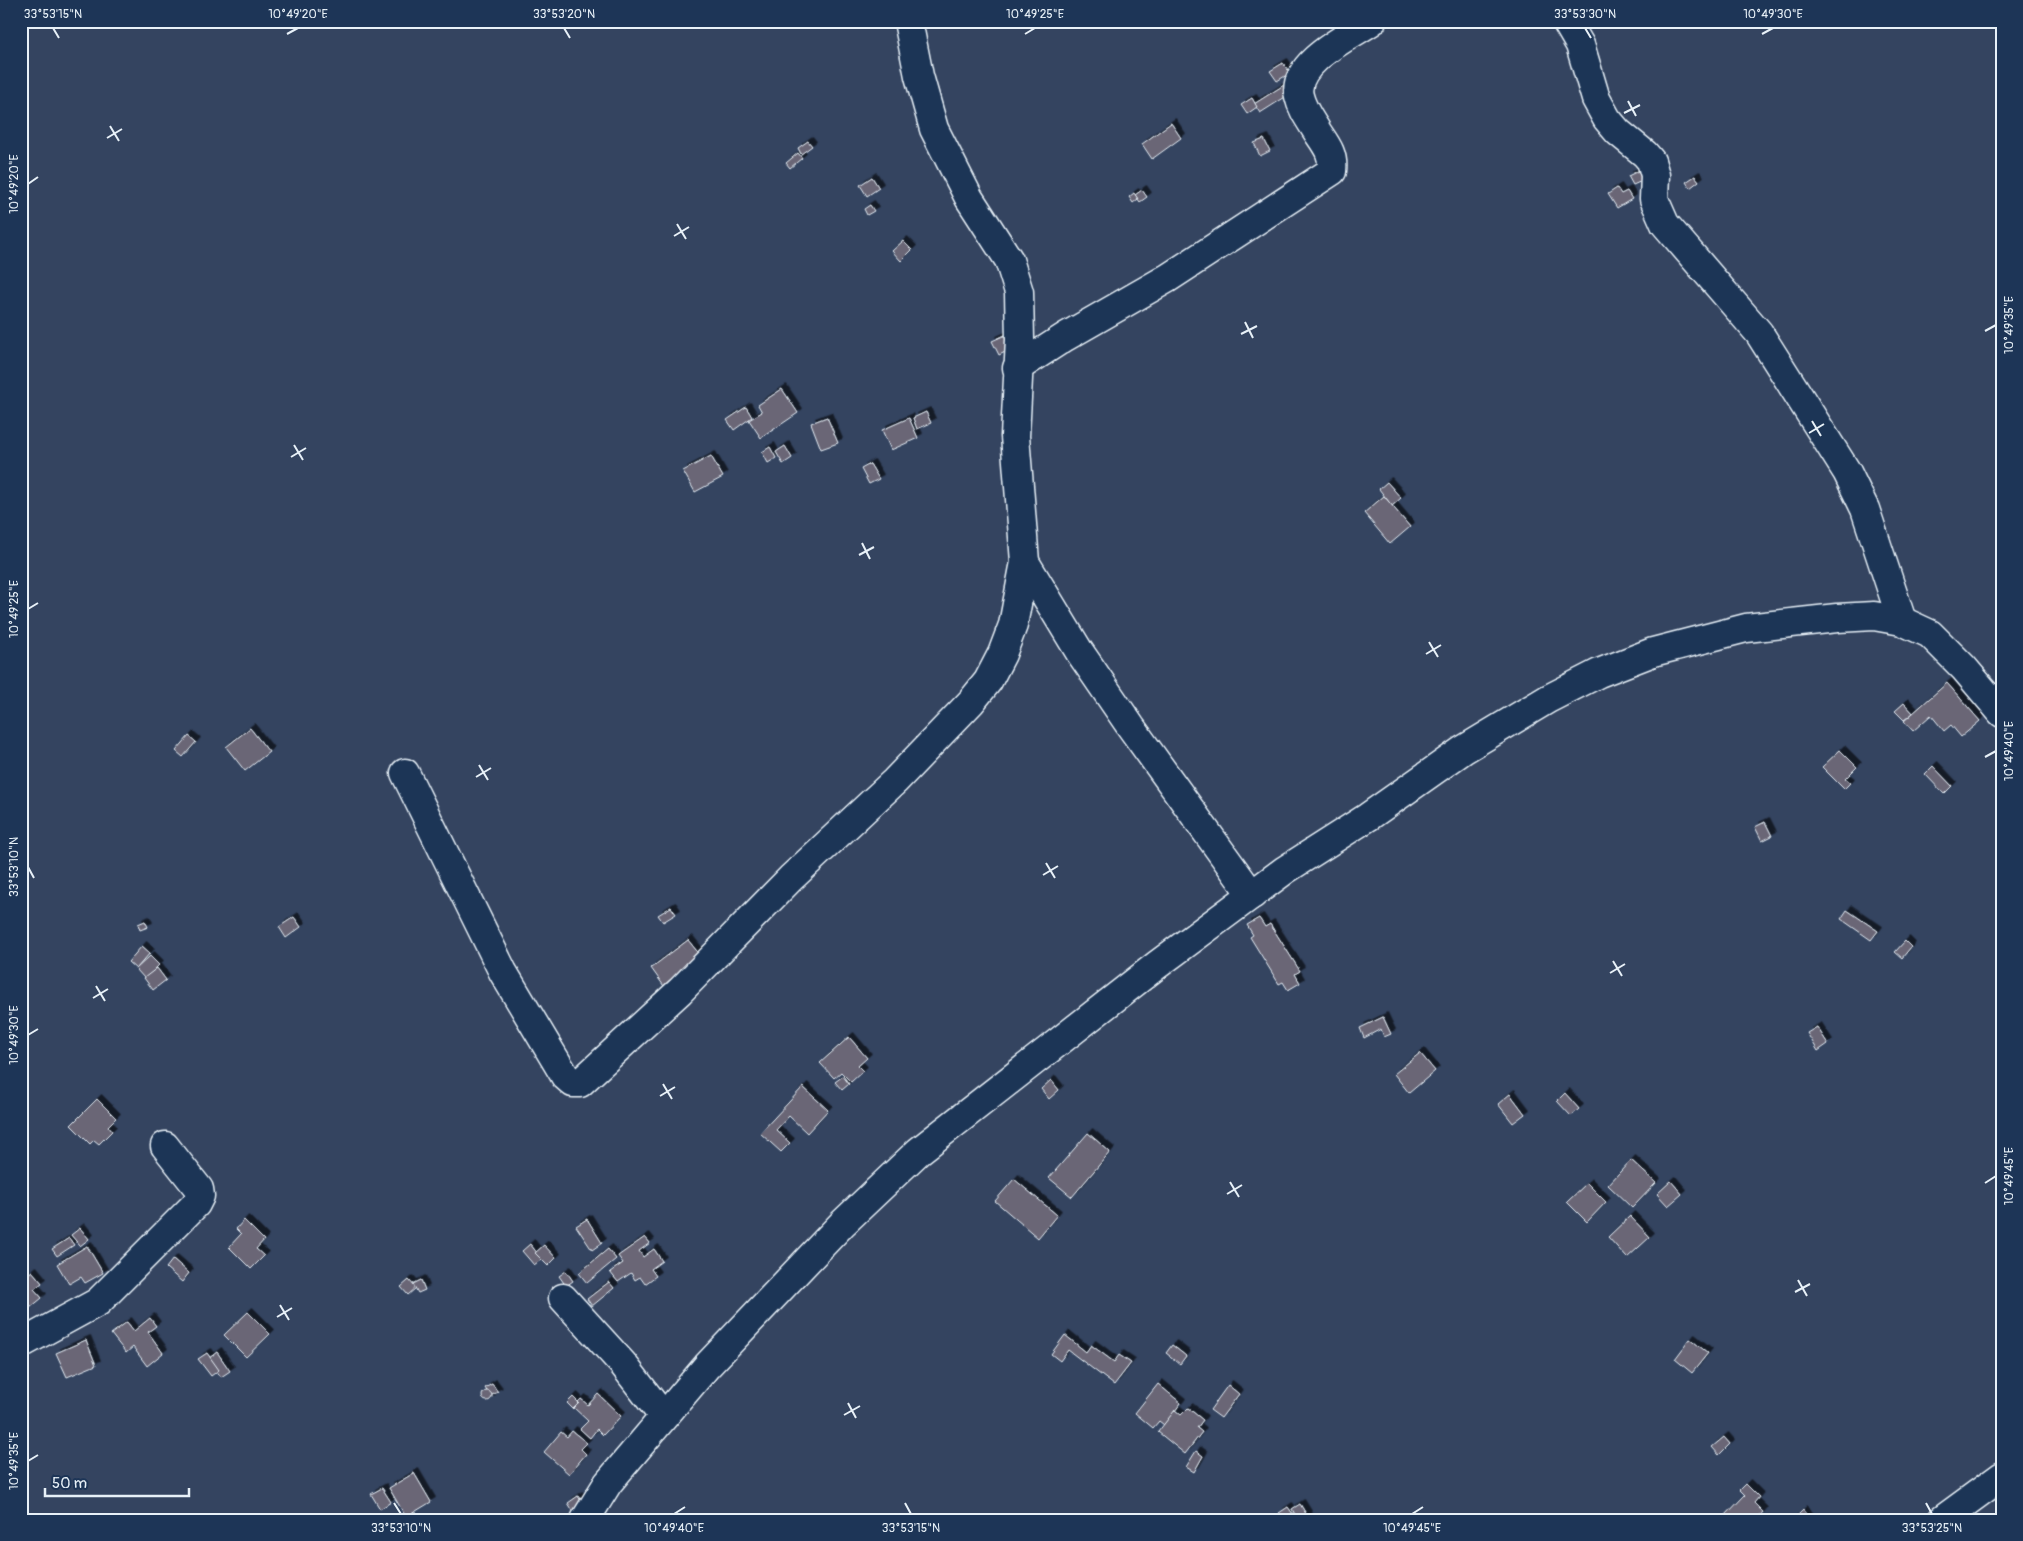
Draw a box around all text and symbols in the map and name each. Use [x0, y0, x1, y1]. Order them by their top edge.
text: 33°53'15"N [24, 7, 82, 22]
text: 10°49'20"E [268, 7, 328, 22]
text: 33°53'20"N [533, 7, 595, 22]
text: 10°49'25"E [1006, 7, 1064, 22]
text: 33°53'30"N [1554, 7, 1616, 22]
text: 10°49'30"E [1743, 7, 1803, 22]
text: 10°49'20"E [7, 154, 22, 214]
text: 10°49'35"E [2002, 296, 2017, 354]
text: 10°49'25"E [7, 580, 22, 638]
text: 10°49'40"E [2002, 721, 2017, 781]
text: 33°53'10"N [7, 837, 22, 897]
text: 10°49'30"E [7, 1005, 22, 1065]
text: 10°49'45"E [2002, 1147, 2017, 1205]
text: 10°49'35"E [7, 1432, 22, 1490]
scale bar [45, 1466, 189, 1498]
text: 50 m [52, 1474, 87, 1493]
text: 33°53'10"N [371, 1521, 431, 1536]
text: 10°49'40"E [644, 1521, 704, 1536]
text: 33°53'15"N [882, 1521, 940, 1536]
text: 10°49'45"E [1383, 1521, 1441, 1536]
text: 33°53'25"N [1902, 1521, 1962, 1536]

